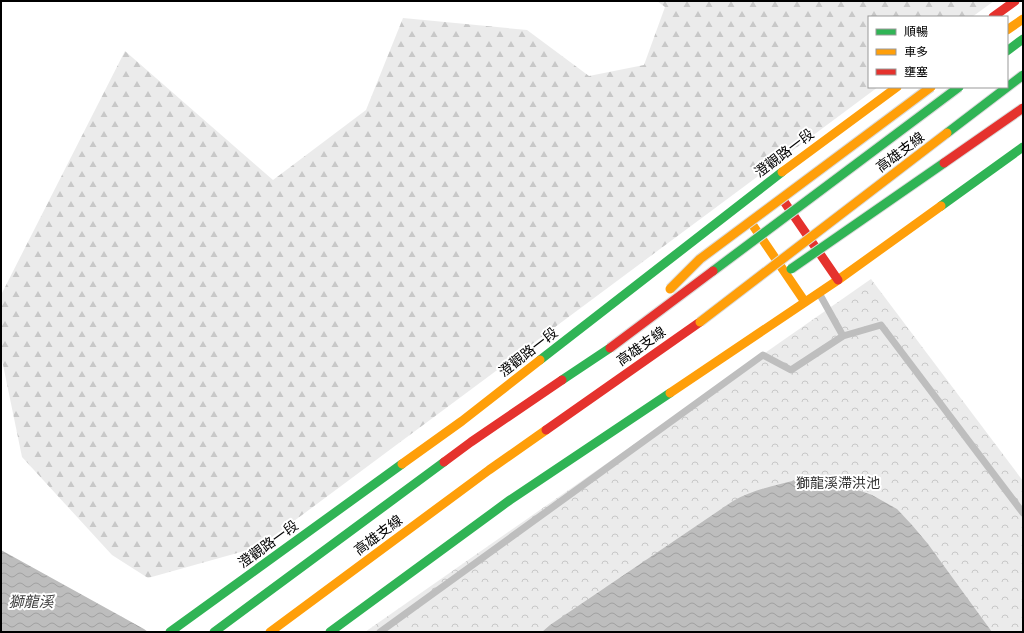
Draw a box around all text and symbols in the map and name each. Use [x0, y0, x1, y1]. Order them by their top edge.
legend [868, 16, 1008, 88]
text: 順暢 [904, 25, 928, 39]
text: 車多 [904, 45, 928, 59]
text: 壅塞 [904, 65, 928, 79]
street label: 澄觀路一段 [751, 126, 817, 180]
street label: 高雄支線 [873, 129, 927, 175]
street label: 高雄支線 [613, 323, 669, 369]
street label: 澄觀路一段 [495, 324, 561, 380]
park label: 獅龍溪滯洪池 [796, 475, 880, 491]
street label: 高雄支線 [351, 512, 405, 558]
street label: 澄觀路一段 [235, 517, 301, 571]
water label: 獅龍溪 [8, 593, 55, 611]

